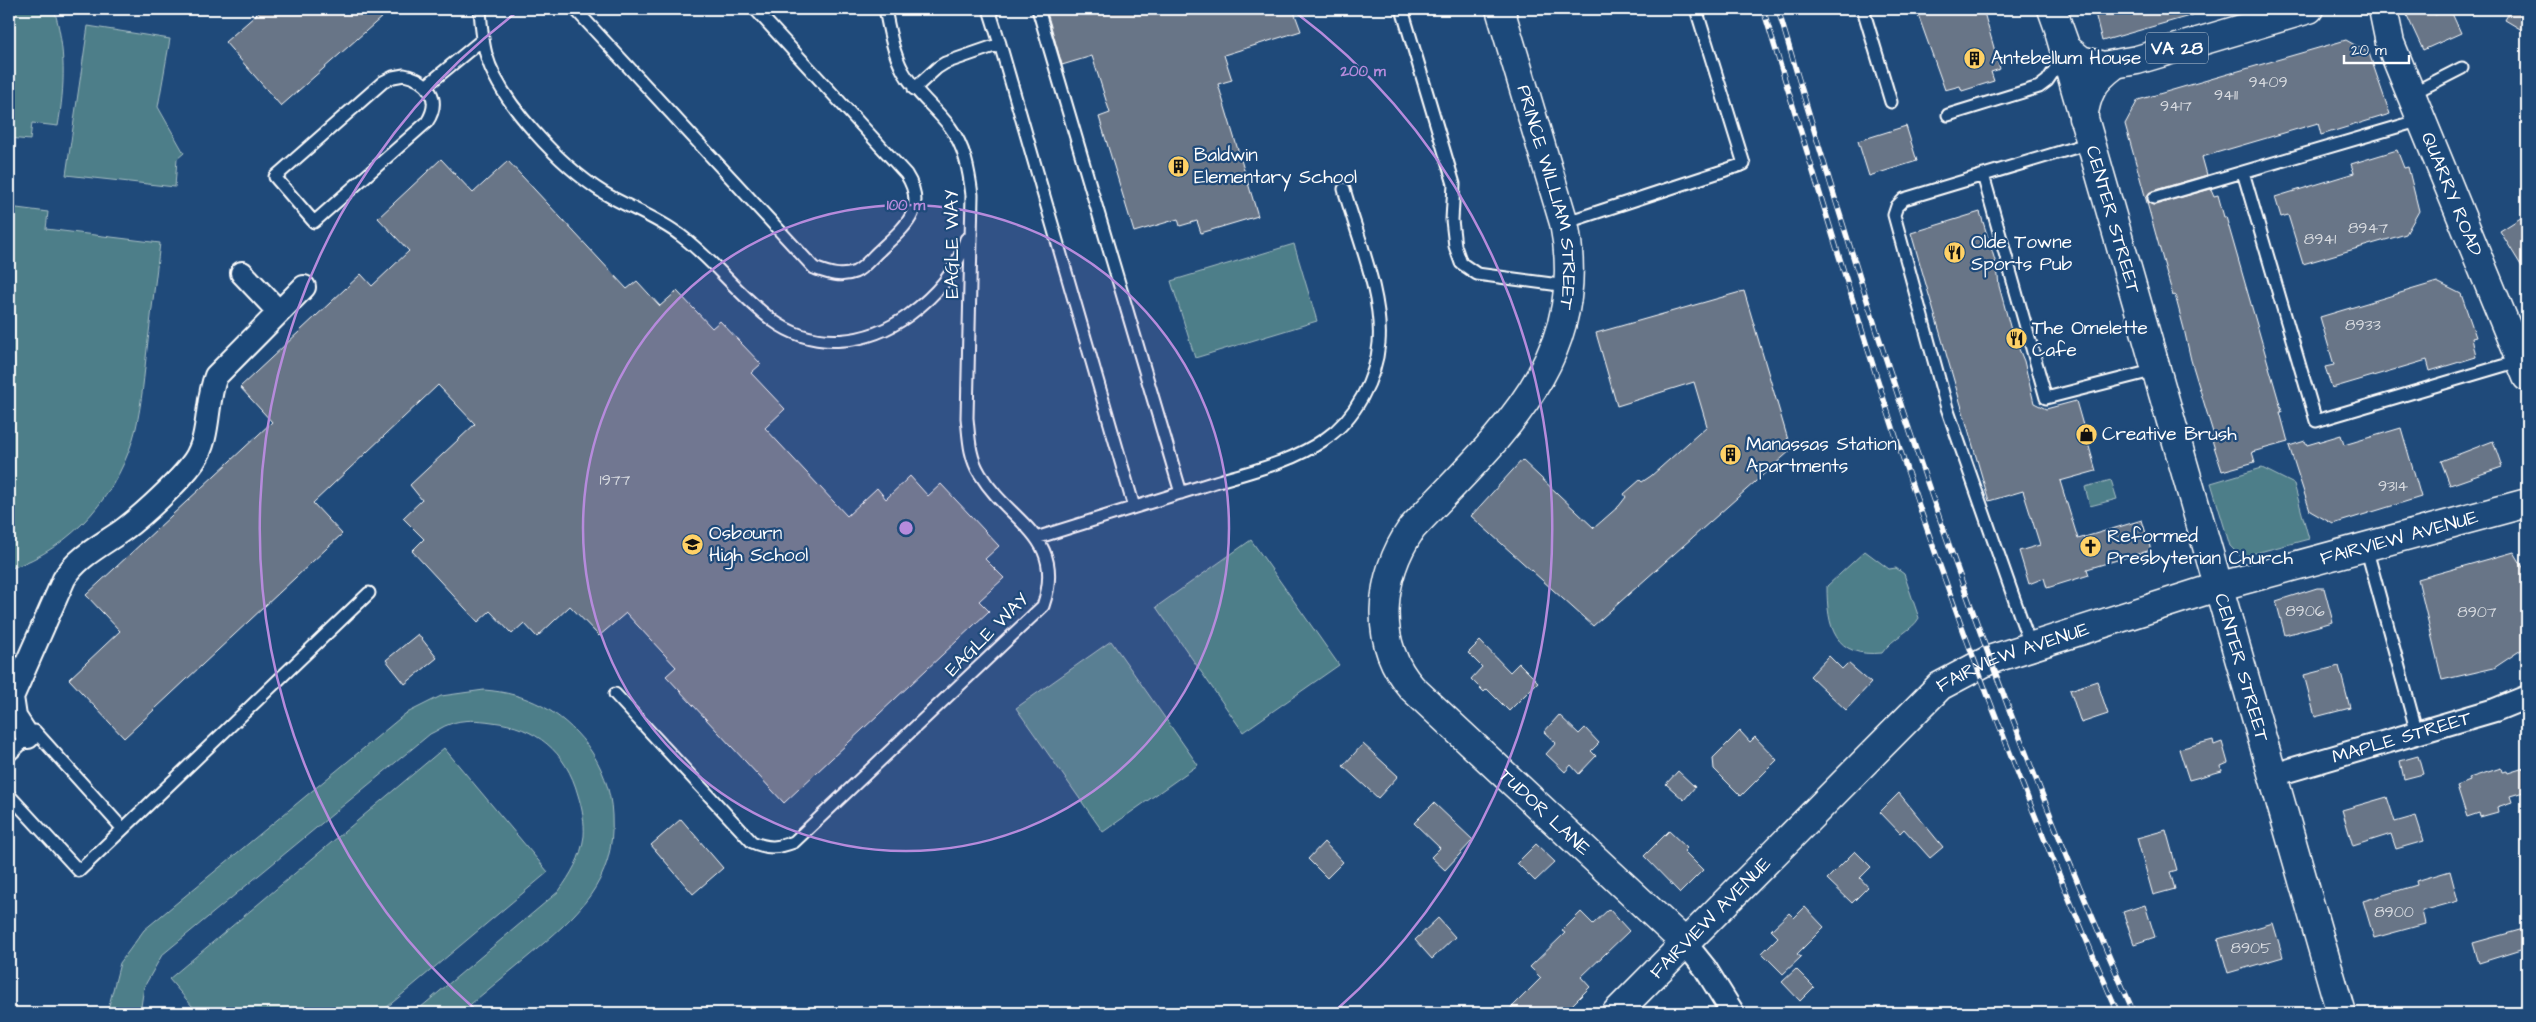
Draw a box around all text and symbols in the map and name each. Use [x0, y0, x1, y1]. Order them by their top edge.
road number: VA 28 [2146, 32, 2208, 64]
scale bar [2344, 32, 2408, 64]
text: 20 m [2351, 40, 2387, 61]
place label: Antebellum House [1991, 45, 2141, 72]
building icon: Antebellum House [1963, 46, 1987, 70]
text: 200 m [1339, 61, 1386, 82]
house number: 9409 [2248, 71, 2288, 93]
street label: PRINCE WILLIAM STREET [1510, 82, 1583, 312]
house number: 9411 [2214, 84, 2238, 106]
house number: 9417 [2160, 95, 2192, 117]
street label: QUARRY ROAD [2414, 128, 2490, 260]
place label: Baldwin Elementary School [1194, 142, 1357, 192]
street label: CENTER STREET [2079, 142, 2147, 297]
building icon: Baldwin Elementary School [1166, 154, 1190, 178]
street label: EAGLE WAY [939, 190, 966, 298]
text: 100 m [887, 195, 926, 216]
house number: 8947 [2348, 217, 2388, 239]
house number: 8941 [2304, 228, 2336, 250]
place label: Olde Towne Sports Pub [1971, 229, 2073, 278]
restaurant icon: Olde Towne Sports Pub [1943, 241, 1967, 265]
house number: 8933 [2345, 314, 2381, 336]
place label: The Omelette Cafe [2032, 315, 2148, 364]
restaurant icon: The Omelette Cafe [2004, 327, 2028, 351]
place label: Creative Brush [2102, 421, 2237, 448]
shop icon: Creative Brush [2074, 422, 2098, 446]
place label: Manassas Station Apartments [1746, 431, 1897, 480]
building icon: Manassas Station Apartments [1718, 443, 1742, 467]
house number: 1977 [600, 469, 631, 491]
house number: 9314 [2378, 475, 2408, 497]
street label: FAIRVIEW AVENUE [2317, 503, 2481, 572]
centre of rings [897, 519, 915, 537]
place label: Osbourn High School [709, 520, 808, 570]
place label: Reformed Presbyterian Church [2107, 523, 2294, 573]
school or university icon: Osbourn High School [681, 532, 705, 556]
church icon: Reformed Presbyterian Church [2079, 535, 2103, 559]
street label: EAGLE WAY [939, 587, 1035, 683]
street label: CENTER STREET [2208, 590, 2276, 745]
house number: 8906 [2285, 600, 2325, 622]
house number: 8907 [2457, 601, 2497, 623]
street label: FAIRVIEW AVENUE [1931, 615, 2093, 699]
street label: MAPLE STREET [2329, 704, 2475, 771]
street label: TUDOR LANE [1493, 762, 1597, 862]
street label: FAIRVIEW AVENUE [1644, 851, 1777, 985]
house number: 8900 [2374, 901, 2414, 923]
house number: 8905 [2231, 937, 2272, 959]

